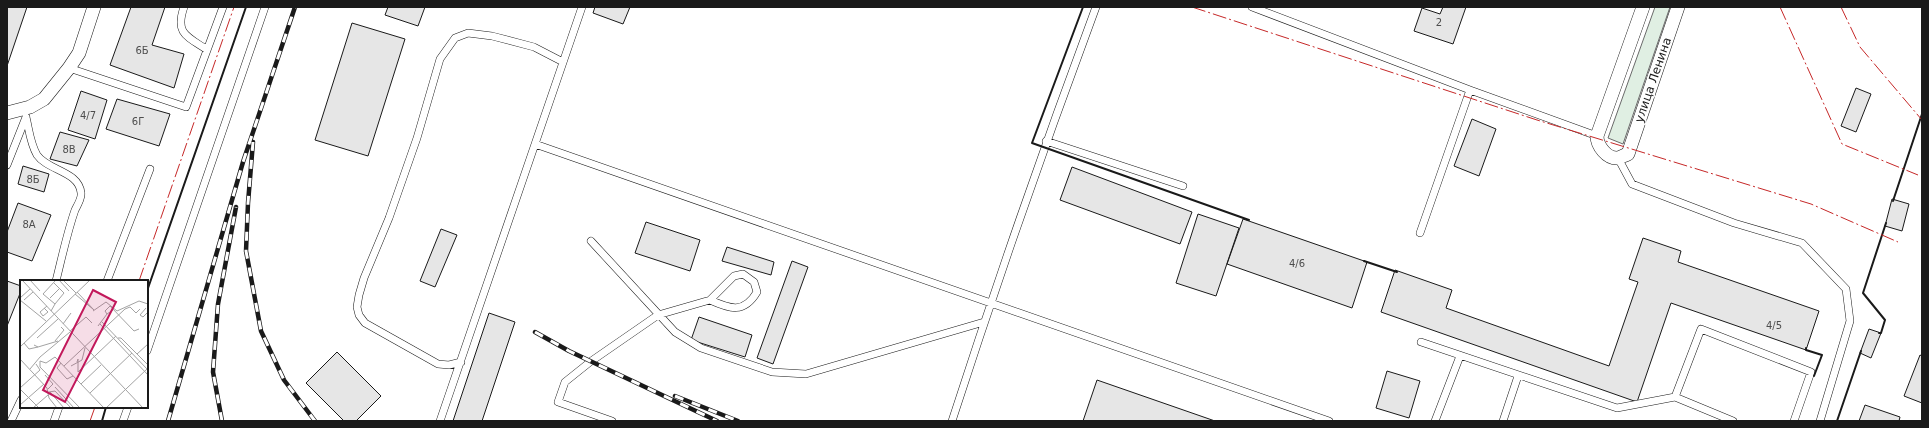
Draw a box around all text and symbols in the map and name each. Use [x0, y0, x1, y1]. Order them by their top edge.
house number: 2 [1436, 17, 1442, 28]
street label: улица Ленина [1632, 36, 1674, 124]
house number: 6Б [135, 45, 149, 56]
house number: 4/7 [80, 110, 96, 121]
house number: 6Г [132, 116, 144, 127]
house number: 8В [62, 144, 76, 155]
house number: 8Б [26, 174, 40, 185]
house number: 8А [22, 219, 36, 230]
house number: 4/6 [1289, 258, 1305, 269]
inset map [20, 280, 148, 408]
house number: 4/5 [1766, 320, 1782, 331]

